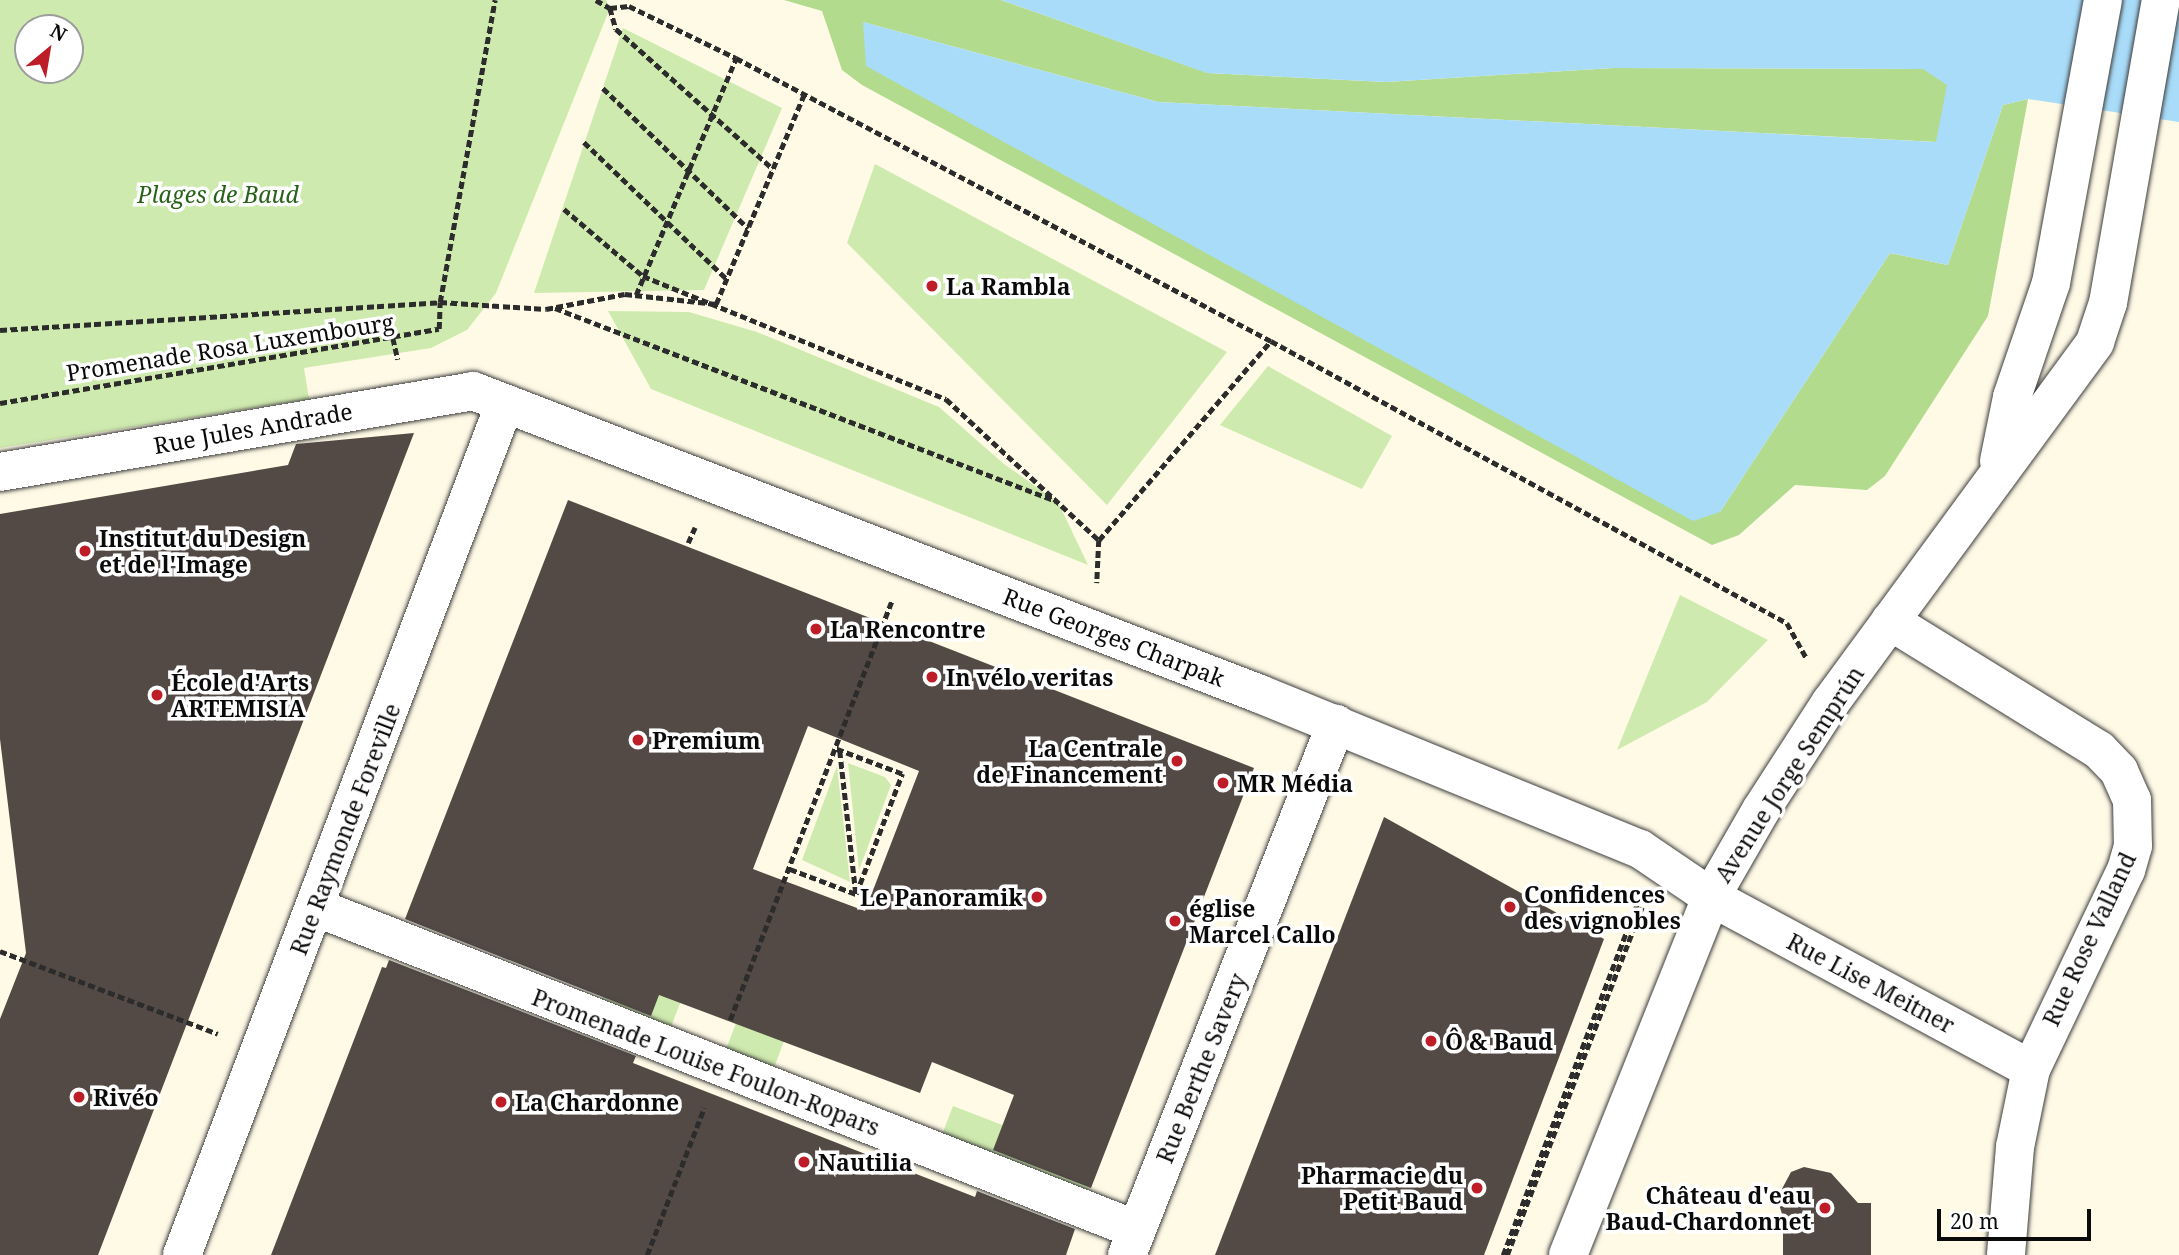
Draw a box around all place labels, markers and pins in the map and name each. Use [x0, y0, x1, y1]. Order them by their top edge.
place label: La Rambla [946, 272, 1070, 300]
marker: La Rambla [924, 278, 940, 294]
place label: Institut du Design et de l'Image [99, 524, 306, 578]
marker: Institut du Design et de l'Image [77, 543, 93, 559]
place label: La Rencontre [830, 615, 986, 643]
marker: La Rencontre [808, 621, 824, 637]
place label: In vélo veritas [946, 663, 1113, 691]
place label: École d'Arts ARTEMISIA [171, 668, 309, 722]
marker: In vélo veritas [924, 669, 940, 685]
marker: École d'Arts ARTEMISIA [149, 687, 165, 703]
place label: Premium [652, 726, 761, 754]
marker: Premium [630, 732, 646, 748]
place label: La Centrale de Financement [976, 734, 1163, 788]
marker: La Centrale de Financement [1169, 753, 1185, 769]
place label: MR Média [1237, 769, 1353, 797]
marker: MR Média [1215, 775, 1231, 791]
place label: Confidences des vignobles [1524, 880, 1681, 934]
place label: Le Panoramik [860, 883, 1023, 911]
marker: Le Panoramik [1029, 889, 1045, 905]
place label: église Marcel Callo [1189, 894, 1336, 948]
marker: Confidences des vignobles [1502, 899, 1518, 915]
marker: église Marcel Callo [1167, 913, 1183, 929]
place label: Ô & Baud [1445, 1027, 1553, 1055]
marker: Ô & Baud [1423, 1033, 1439, 1049]
place label: Rivéo [93, 1083, 159, 1111]
place label: La Chardonne [515, 1088, 679, 1116]
marker: Rivéo [71, 1089, 87, 1105]
marker: La Chardonne [493, 1094, 509, 1110]
place label: Nautilia [818, 1148, 913, 1176]
marker: Nautilia [796, 1154, 812, 1170]
place label: Pharmacie du Petit Baud [1301, 1161, 1463, 1215]
marker: Pharmacie du Petit Baud [1469, 1180, 1485, 1196]
place label: Château d'eau Baud-Chardonnet [1606, 1181, 1811, 1235]
marker: Château d'eau Baud-Chardonnet [1817, 1200, 1833, 1216]

